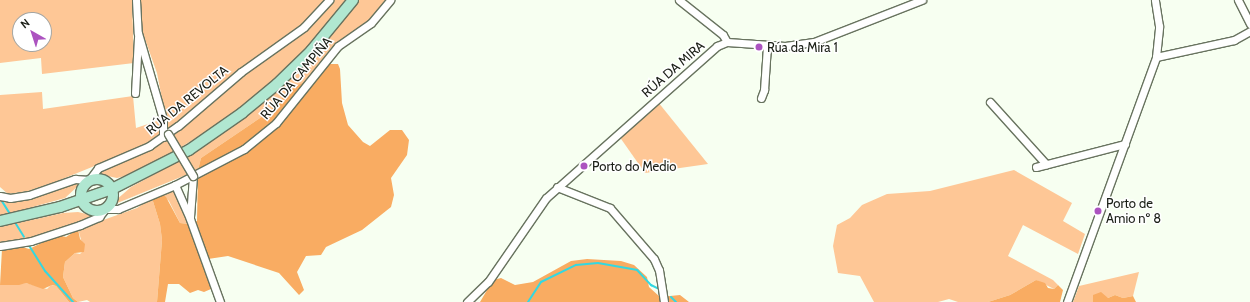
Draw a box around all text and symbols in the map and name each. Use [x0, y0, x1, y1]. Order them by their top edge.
north arrow [12, 12, 52, 52]
text: N [18, 16, 33, 31]
street label: RÚA DA CAMPIÑA [257, 34, 335, 122]
street label: RÚA DA MIRA [639, 38, 707, 100]
place label: Rúa da Mira 1 [767, 39, 838, 55]
marker: Rúa da Mira 1 [754, 42, 764, 52]
street label: RÚA DA REVOLTA [143, 62, 231, 138]
place label: Porto do Medio [592, 158, 676, 174]
marker: Porto do Medio [579, 161, 589, 171]
place label: Porto de Amio nº 8 [1106, 196, 1161, 227]
marker: Porto de Amio nº 8 [1093, 206, 1103, 216]

